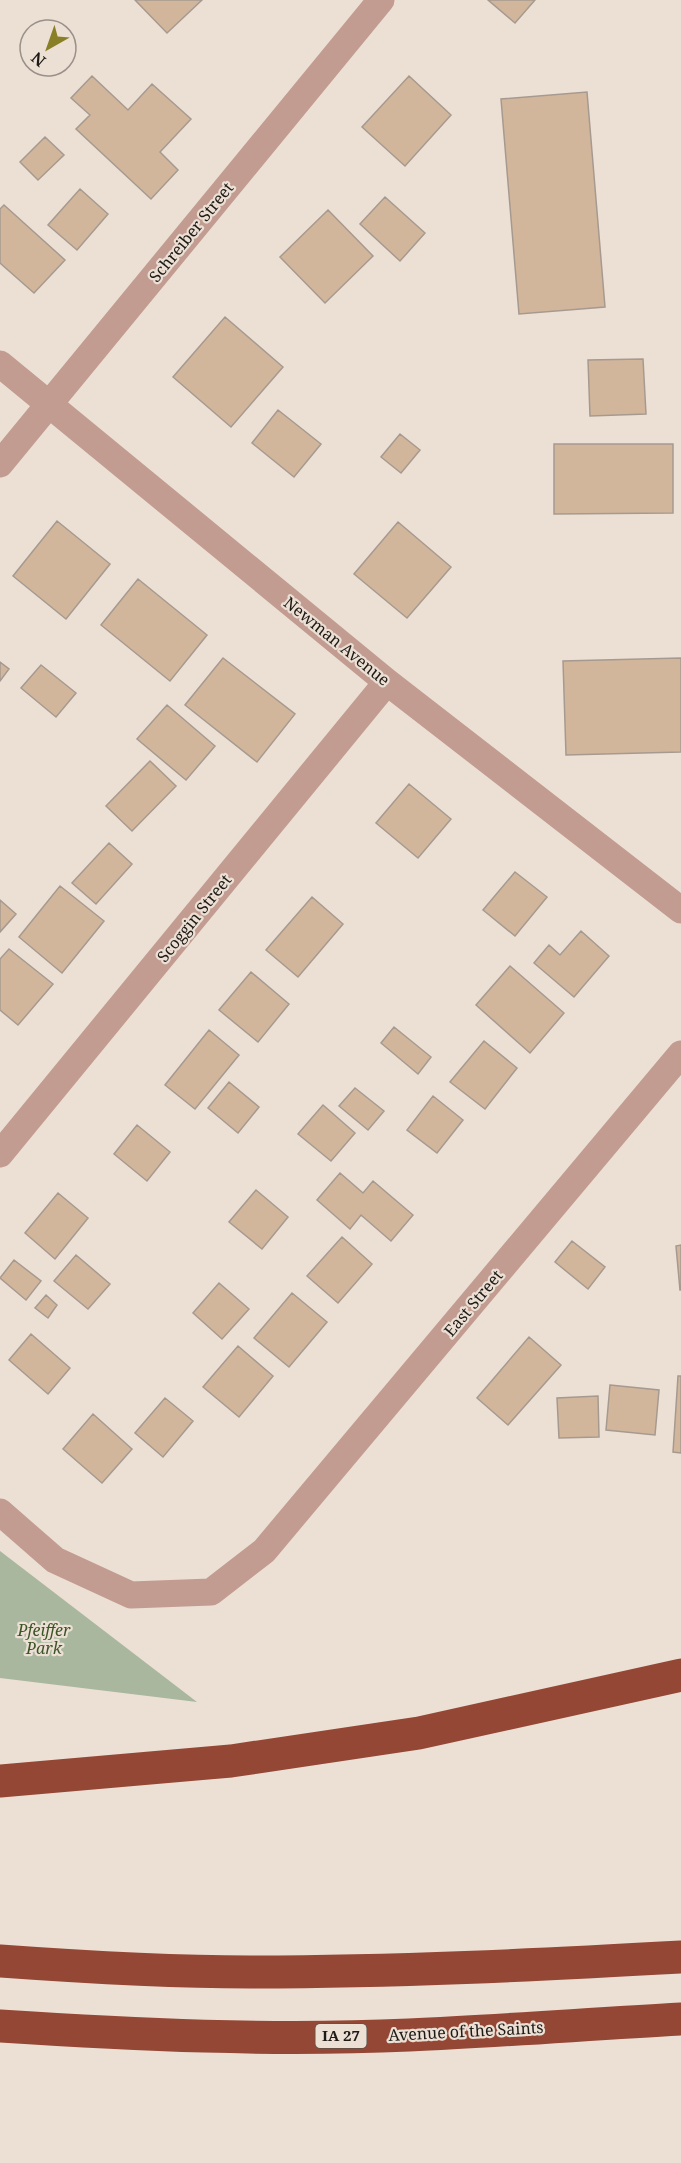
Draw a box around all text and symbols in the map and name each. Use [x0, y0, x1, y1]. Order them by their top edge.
north arrow [18, 18, 78, 78]
text: N [26, 47, 50, 72]
street label: Schreiber Street [144, 177, 238, 287]
street label: Newman Avenue [279, 591, 395, 691]
street label: Scoggin Street [152, 869, 237, 967]
street label: East Street [439, 1265, 508, 1341]
park label: Pfeiffer Park [17, 1619, 71, 1659]
street label: Avenue of the Saints [388, 2016, 544, 2046]
road number: IA 27 [316, 2024, 366, 2048]

